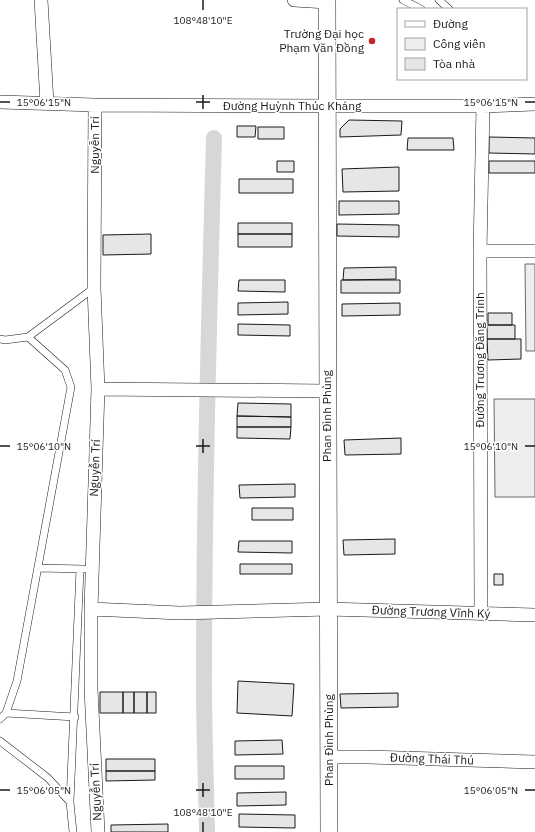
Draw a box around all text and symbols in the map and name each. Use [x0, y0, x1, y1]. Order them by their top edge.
legend [397, 8, 527, 80]
text: 108°48'10"E [173, 14, 233, 27]
text: Đường [433, 16, 468, 31]
place label: Trường Đại học Phạm Văn Đồng [279, 26, 365, 55]
marker: Trường Đại học Phạm Văn Đồng [367, 36, 377, 46]
text: Công viên [433, 36, 485, 51]
text: Tòa nhà [433, 56, 476, 71]
text: 15°06'15"N [17, 96, 71, 109]
text: 15°06'15"N [464, 96, 518, 109]
street label: Đường Huỳnh Thúc Kháng [223, 98, 362, 113]
street label: Nguyễn Trí [87, 116, 102, 174]
street label: Đường Trương Đăng Trinh [472, 292, 487, 428]
street label: Phan Đình Phùng [319, 369, 334, 462]
street label: Nguyễn Trí [86, 439, 103, 497]
text: 15°06'10"N [17, 440, 71, 453]
text: 15°06'10"N [464, 440, 518, 453]
street label: Đường Trương Vĩnh Ký [371, 602, 491, 621]
street label: Phan Đình Phùng [321, 693, 336, 786]
street label: Đường Thái Thú [390, 750, 474, 767]
street label: Nguyễn Trí [87, 763, 104, 821]
text: 15°06'05"N [17, 784, 71, 797]
text: 15°06'05"N [464, 784, 518, 797]
text: 108°48'10"E [173, 806, 233, 819]

